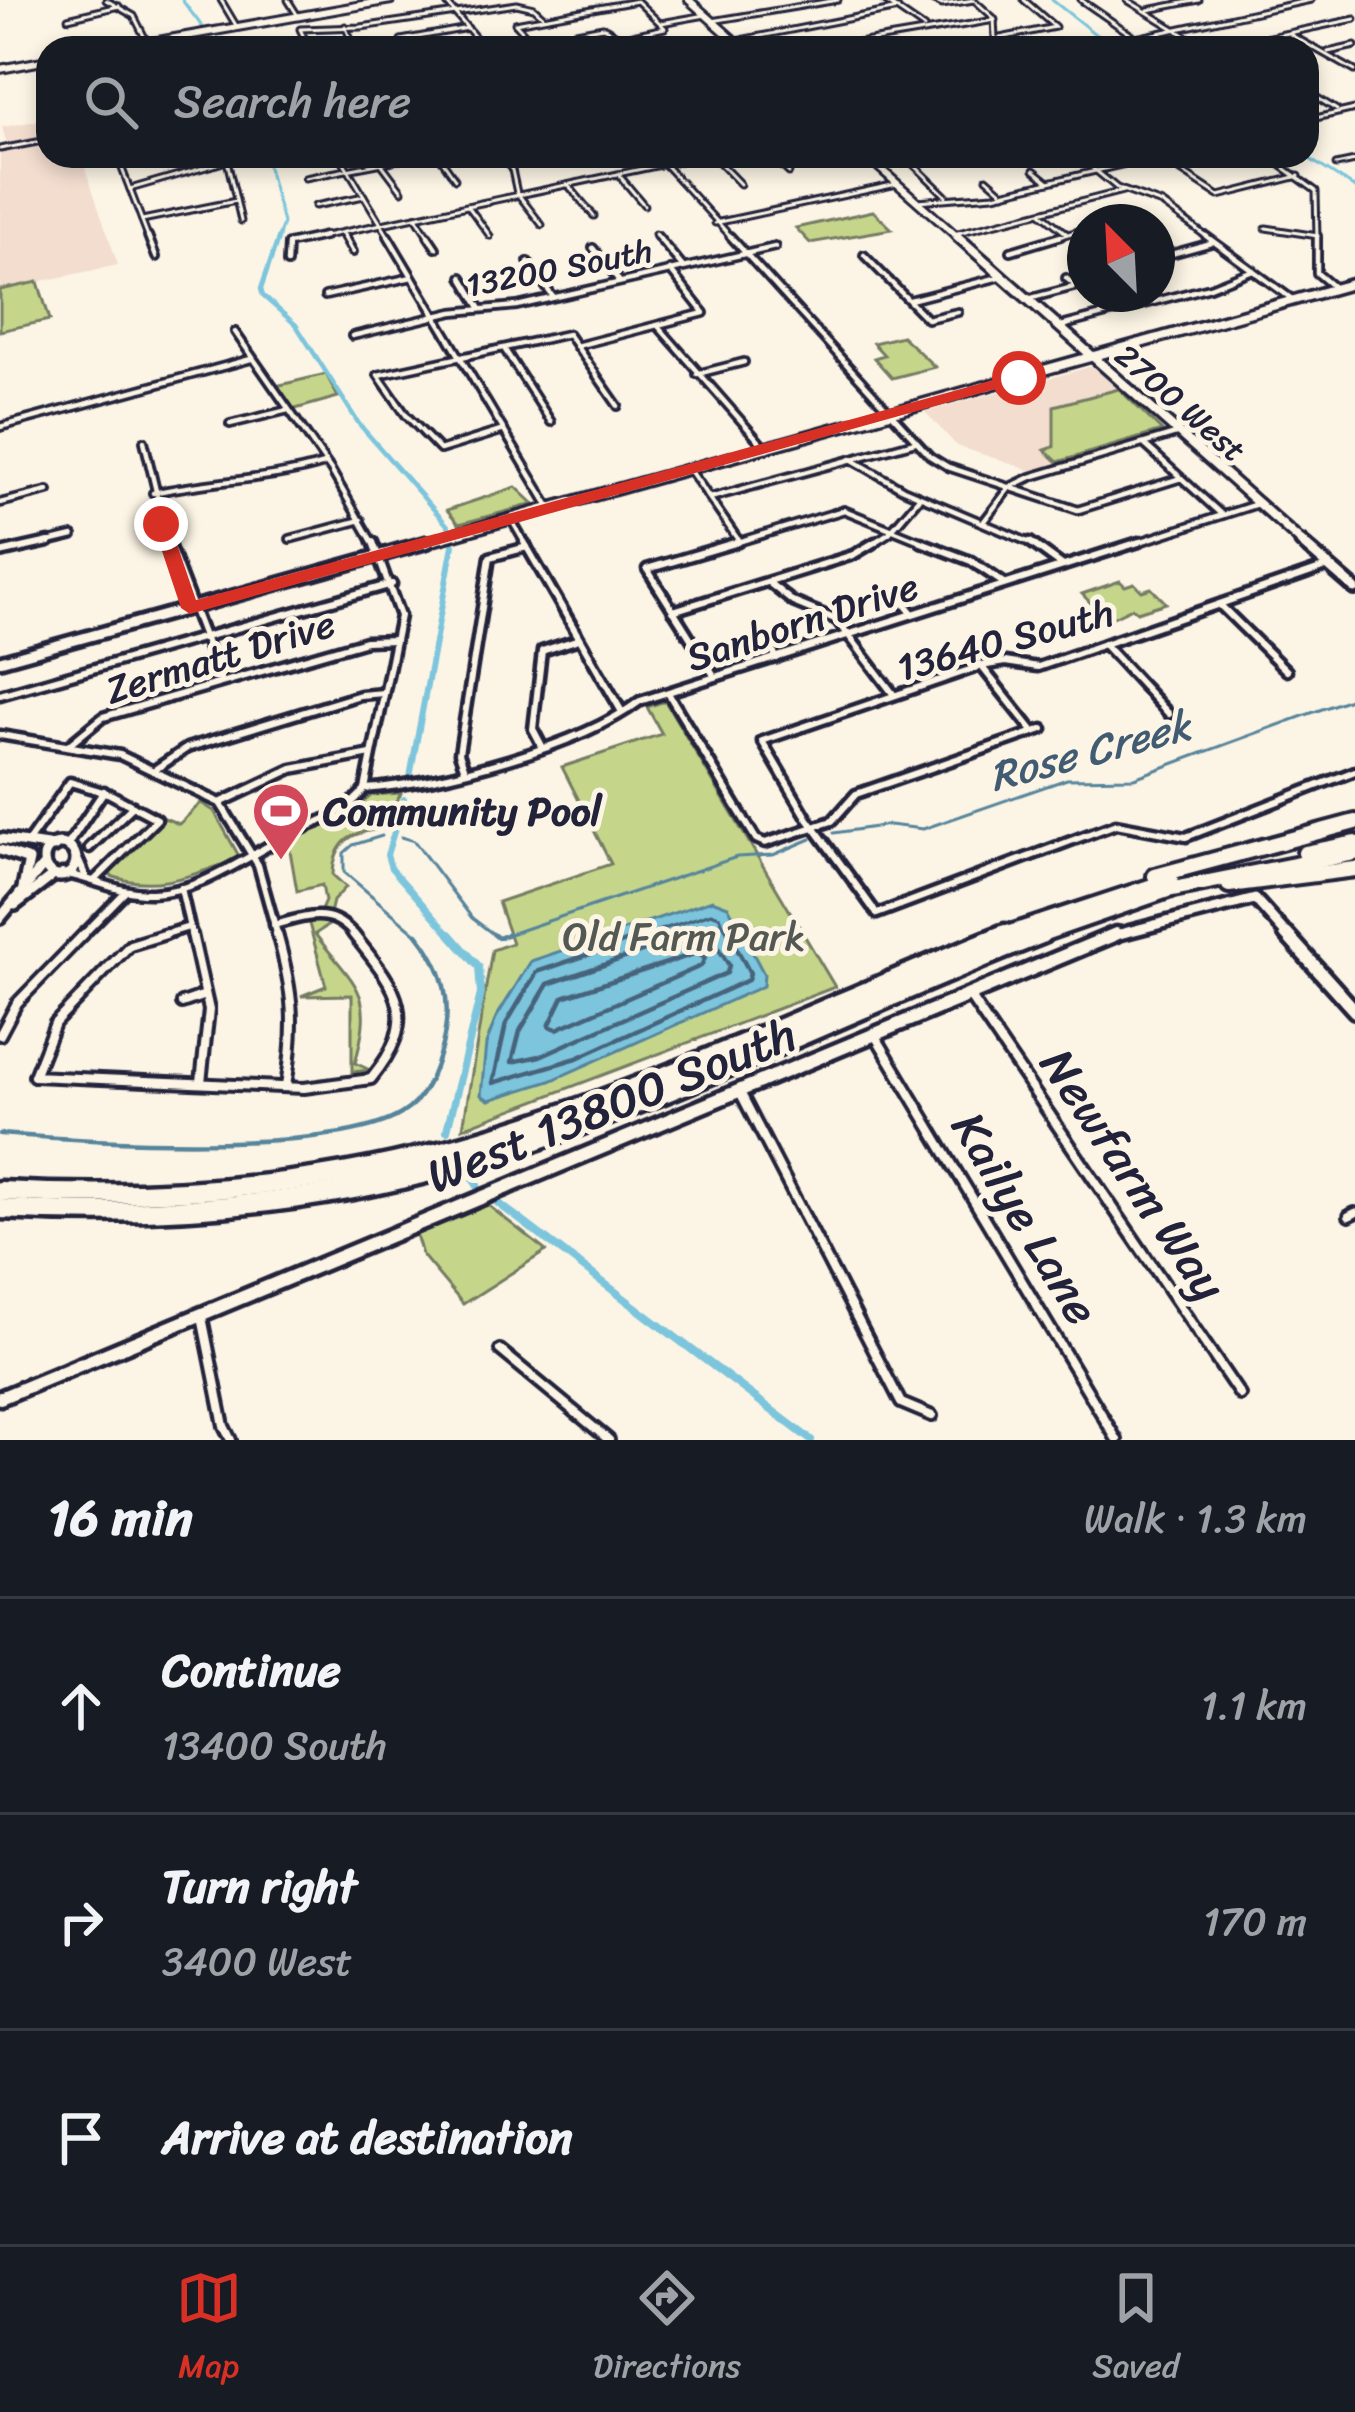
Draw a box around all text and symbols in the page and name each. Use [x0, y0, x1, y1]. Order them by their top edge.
search box [36, 36, 1319, 168]
text: Search here [174, 62, 411, 142]
icon: search [78, 69, 144, 135]
north arrow [1067, 204, 1175, 312]
street label: 13200 South [461, 222, 657, 314]
street label: 2700 West [1101, 328, 1260, 477]
route start [992, 351, 1046, 405]
route end [134, 497, 188, 551]
street label: Sanborn Drive [677, 551, 927, 692]
street label: 13640 South [889, 577, 1121, 702]
street label: Zermatt Drive [97, 589, 344, 724]
water label: Rose Creek [981, 688, 1202, 813]
place label: Community Pool [322, 777, 604, 846]
sports icon: Community Pool [250, 780, 312, 862]
park label: Old Farm Park [562, 902, 806, 971]
street label: West 13800 South [413, 992, 809, 1217]
street label: Newfarm Way [1017, 1030, 1250, 1319]
street label: Kailye Lane [928, 1094, 1123, 1342]
text: 16 min [48, 1473, 193, 1563]
text: Walk · 1.3 km [1084, 1484, 1307, 1553]
text: Continue [162, 1631, 341, 1711]
text: 1.1 km [1201, 1671, 1307, 1740]
icon: ahead [48, 1673, 114, 1739]
text: 13400 South [162, 1711, 387, 1780]
text: Turn right [162, 1847, 357, 1927]
text: 170 m [1203, 1887, 1307, 1956]
icon: right [48, 1889, 114, 1955]
text: 3400 West [162, 1927, 352, 1996]
text: Arrive at destination [162, 2098, 572, 2178]
icon: arrive [48, 2105, 114, 2171]
tab: Map [176, 2265, 242, 2395]
tab: Directions [593, 2265, 741, 2395]
tab: Saved [1092, 2265, 1179, 2395]

